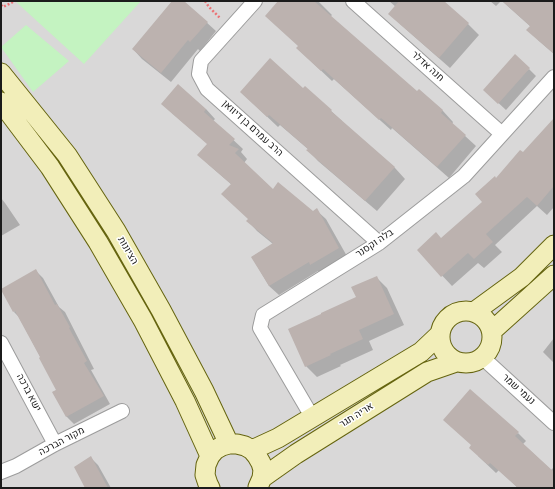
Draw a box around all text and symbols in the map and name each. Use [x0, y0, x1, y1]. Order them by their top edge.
street label: חנה אדלר [408, 49, 446, 85]
street label: הרב עמרם בן דיוואן [219, 98, 285, 160]
street label: בלה וקסנר [354, 227, 396, 261]
street label: הציונות [114, 235, 140, 267]
street label: ישא ברכה [13, 372, 43, 414]
street label: נעמי שמר [499, 372, 537, 408]
street label: אריה תגר [338, 401, 376, 431]
street label: מקור הברכה [37, 425, 87, 459]

